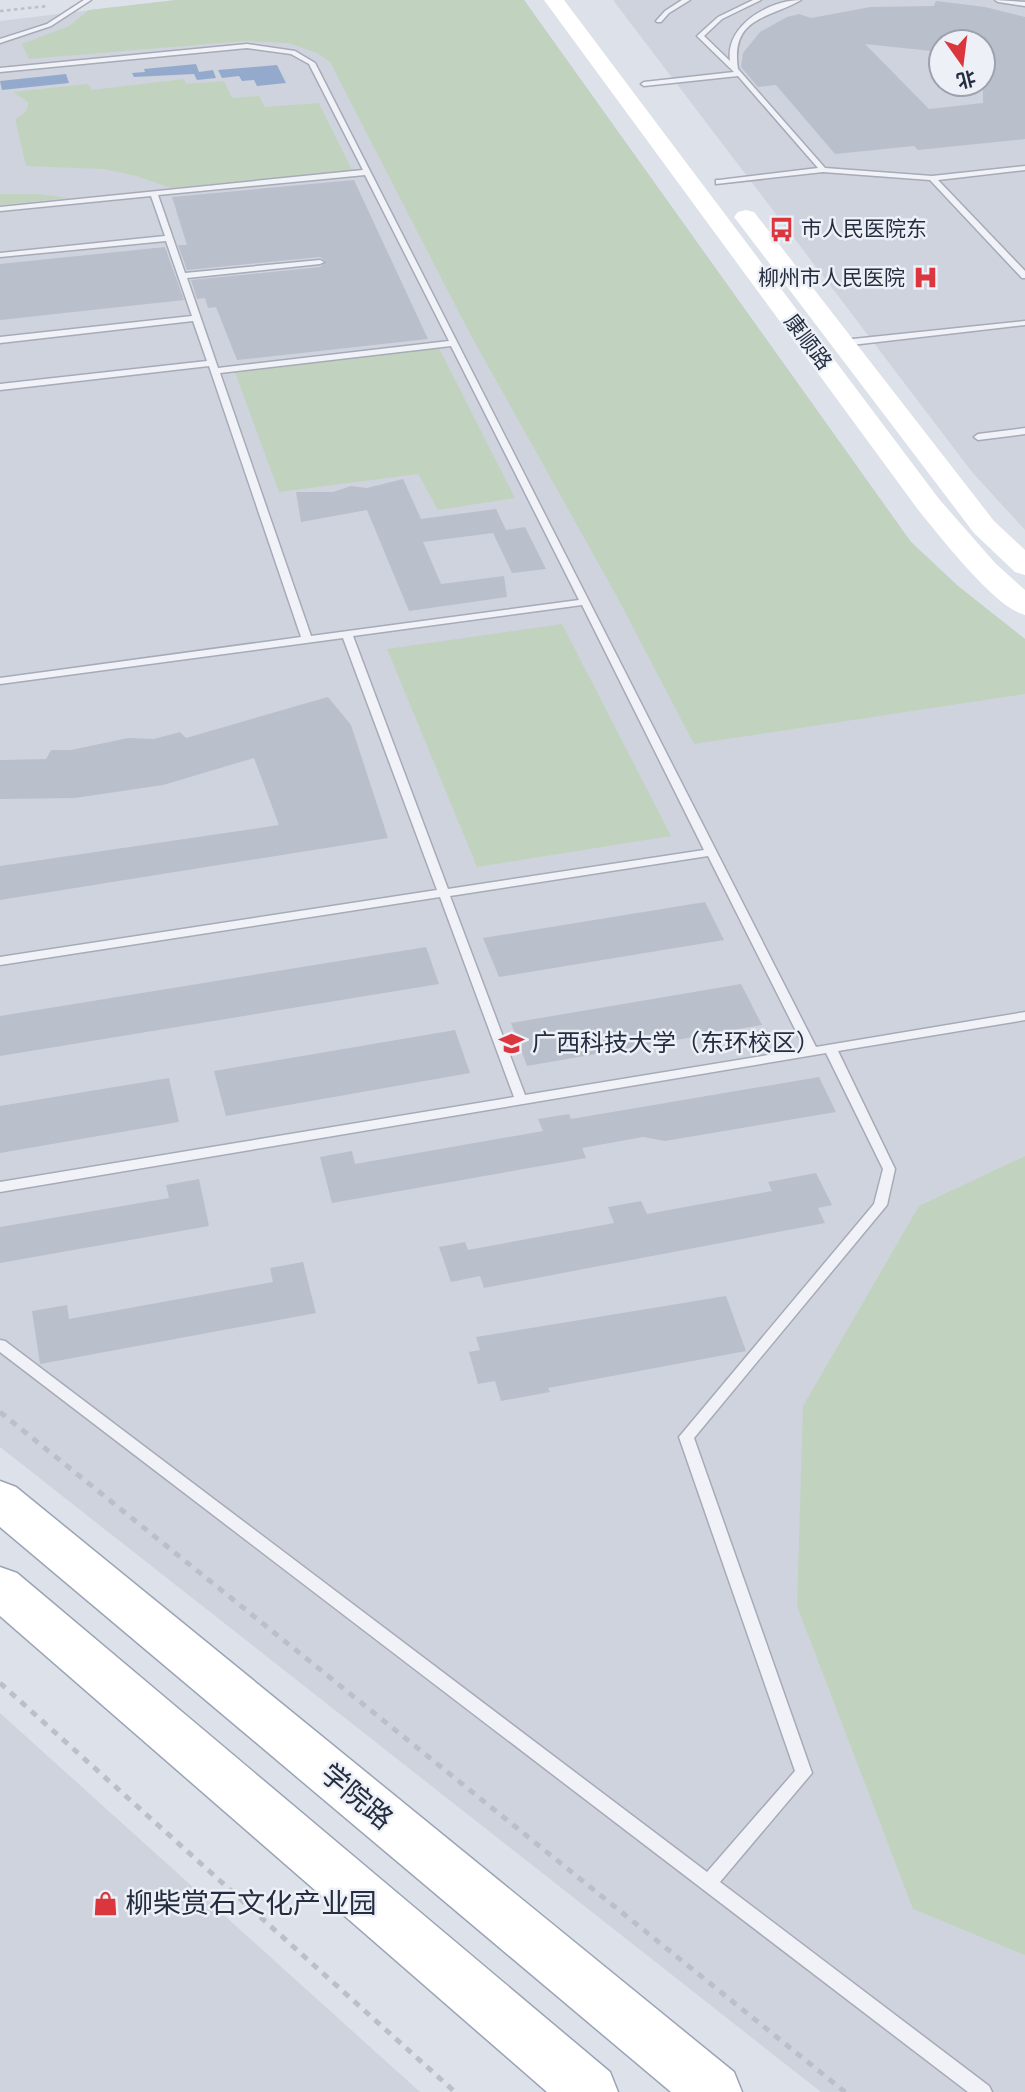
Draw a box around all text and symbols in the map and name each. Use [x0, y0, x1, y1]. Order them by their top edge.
north arrow [927, 28, 997, 98]
text: 北 [954, 67, 978, 91]
bus stop icon: 市人民医院东 [767, 215, 795, 243]
place label: 市人民医院东 [801, 218, 927, 240]
hospital icon: 柳州市人民医院 [911, 264, 939, 292]
place label: 柳州市人民医院 [758, 267, 905, 289]
street label: 康顺路 [780, 310, 836, 374]
school or university icon: 广西科技大学（东环校区） [498, 1029, 526, 1057]
place label: 广西科技大学（东环校区） [532, 1030, 820, 1056]
street label: 学院路 [315, 1758, 398, 1835]
shop icon: 柳柴赏石文化产业园 [91, 1889, 119, 1917]
place label: 柳柴赏石文化产业园 [125, 1889, 377, 1919]

